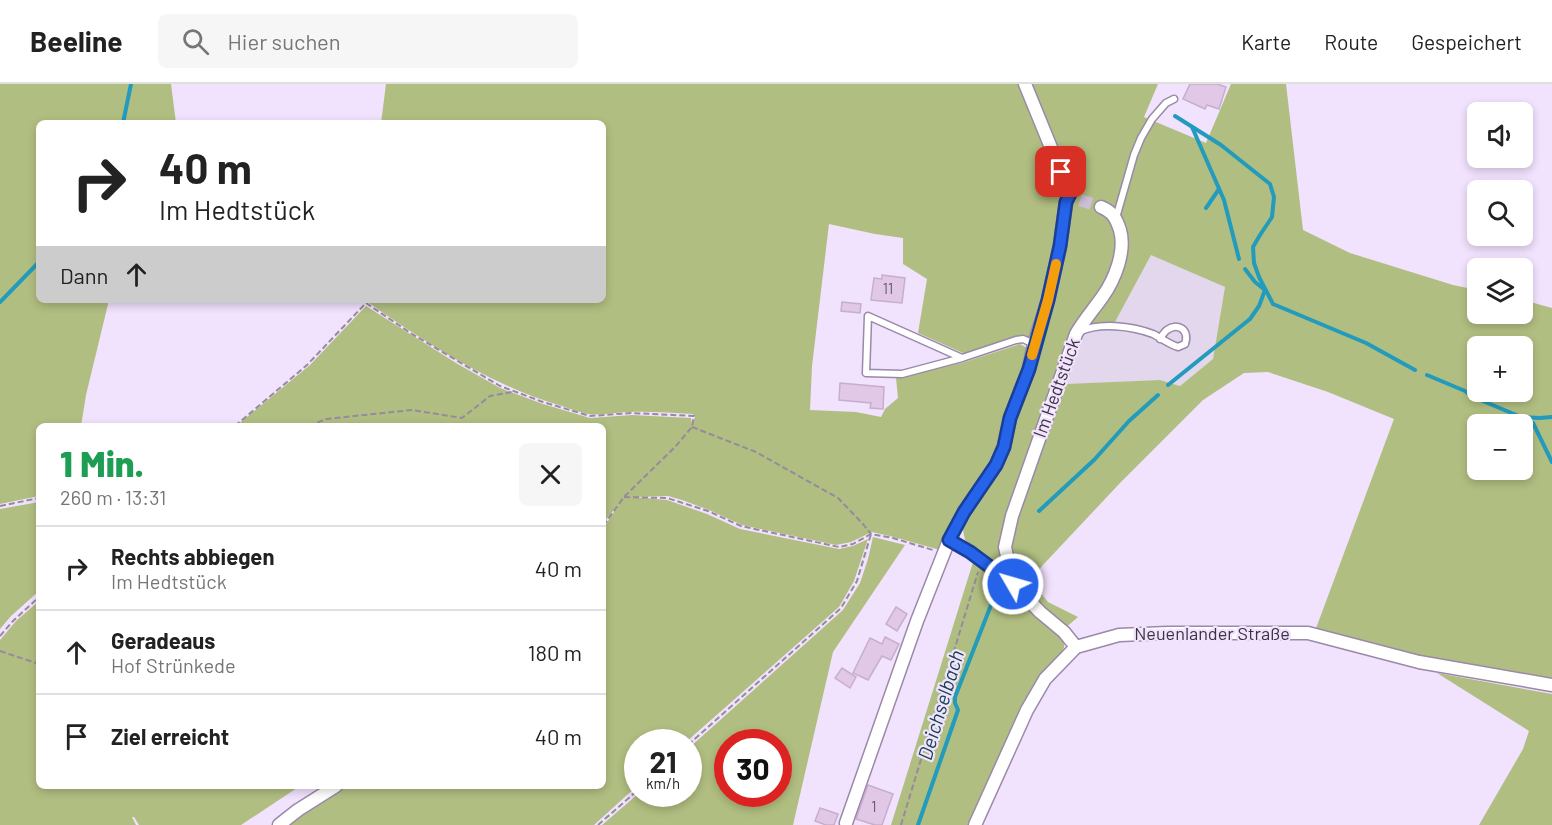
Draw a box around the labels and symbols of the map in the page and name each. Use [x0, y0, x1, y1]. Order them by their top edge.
pin [1035, 146, 1086, 197]
house number: 11 [883, 279, 893, 297]
street label: Im Hedtstück [1028, 335, 1084, 440]
position arrow [981, 552, 1045, 616]
street label: Neuenlander Straße [1134, 622, 1290, 644]
water label: Deichselbach [912, 647, 968, 763]
speed limit sign: 30 [714, 729, 792, 807]
house number: 1 [871, 797, 877, 815]

